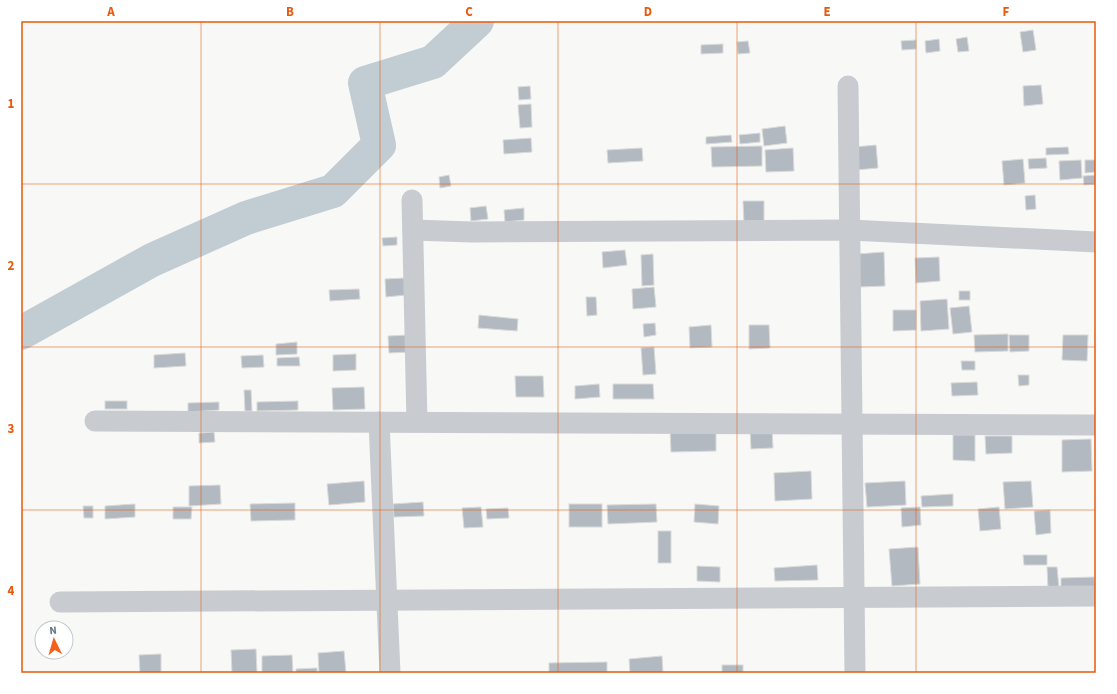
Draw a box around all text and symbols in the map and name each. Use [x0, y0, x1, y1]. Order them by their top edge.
text: A [106, 3, 115, 21]
text: B [286, 3, 294, 21]
text: C [465, 3, 473, 21]
text: D [644, 3, 652, 21]
text: E [823, 3, 831, 21]
text: F [1003, 3, 1010, 21]
text: 1 [8, 95, 15, 113]
text: 2 [8, 257, 15, 275]
text: 3 [8, 420, 15, 438]
text: 4 [8, 582, 15, 600]
north arrow [34, 620, 74, 660]
text: N [49, 623, 57, 638]

